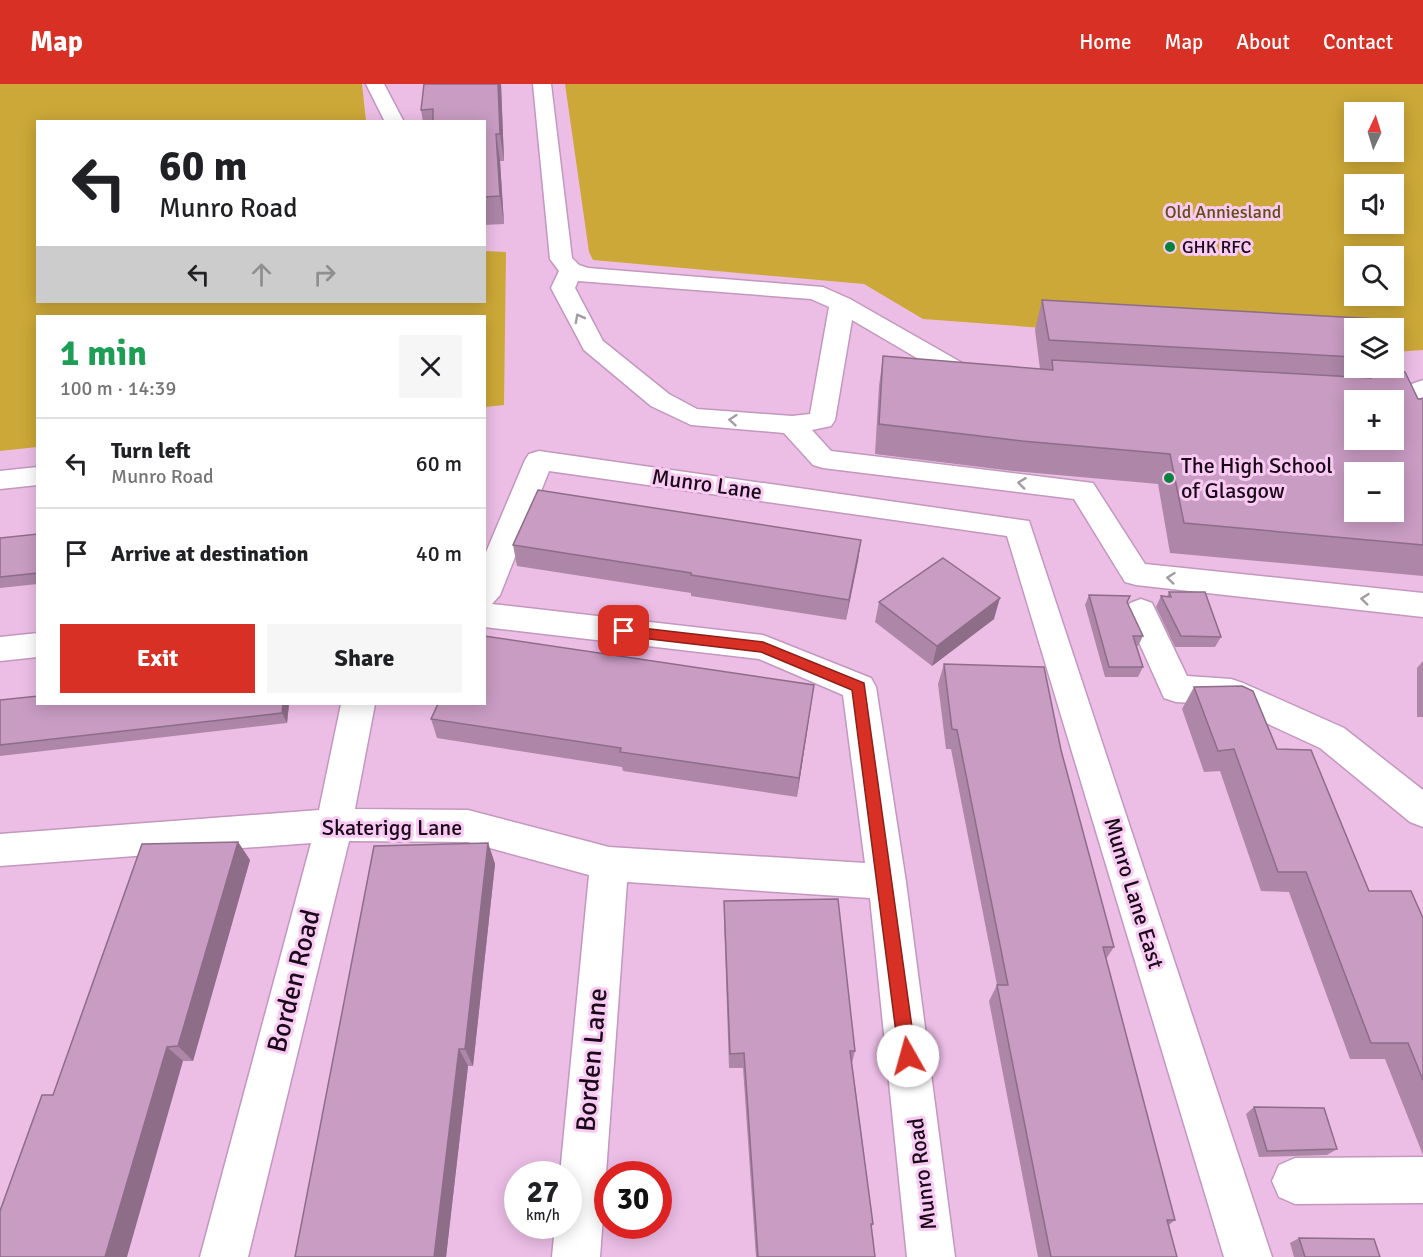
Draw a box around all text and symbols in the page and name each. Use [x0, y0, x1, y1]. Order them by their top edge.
text: Map [30, 25, 83, 59]
text: Home [1079, 29, 1132, 55]
text: Map [1165, 29, 1203, 55]
text: About [1236, 29, 1290, 55]
text: Contact [1323, 29, 1393, 55]
north arrow [1344, 102, 1404, 162]
map controls [1344, 102, 1404, 522]
text: 60 m [159, 141, 248, 192]
icon: left [60, 144, 138, 222]
button: sound [1344, 174, 1404, 234]
text: Munro Road [159, 192, 298, 225]
park label: Old Anniesland [1165, 201, 1281, 223]
place label: GHK RFC [1182, 236, 1252, 258]
marker: GHK RFC [1163, 240, 1177, 254]
button: search [1344, 246, 1404, 306]
icon: left [182, 258, 215, 291]
icon: ahead [245, 258, 278, 291]
icon: right [308, 258, 341, 291]
one-way arrow [575, 314, 586, 325]
button: layers [1344, 318, 1404, 378]
text: 1 min [60, 331, 147, 376]
button: close [399, 335, 462, 398]
text: 100 m · 14:39 [60, 376, 176, 401]
button: + [1344, 390, 1404, 450]
one-way arrow [729, 414, 738, 427]
text: Turn left [111, 437, 191, 464]
icon: left [60, 447, 93, 480]
text: 60 m [416, 450, 462, 477]
place label: The High School of Glasgow [1181, 452, 1333, 504]
button: − [1344, 462, 1404, 522]
street label: Munro Lane [650, 463, 764, 505]
text: Munro Road [111, 464, 214, 489]
marker: The High School of Glasgow [1162, 471, 1176, 485]
one-way arrow [1018, 477, 1027, 490]
icon: arrive [60, 537, 93, 570]
text: Arrive at destination [111, 540, 308, 567]
text: 40 m [416, 540, 462, 567]
one-way arrow [1166, 572, 1176, 585]
one-way arrow [1360, 593, 1369, 606]
pin [598, 605, 649, 656]
icon: arrive [607, 614, 640, 647]
button: Exit [60, 624, 255, 693]
button: Share [267, 624, 462, 693]
street label: Skaterigg Lane [322, 814, 462, 841]
street label: Munro Lane East [1098, 814, 1170, 972]
street label: Borden Road [260, 906, 328, 1056]
street label: Borden Lane [569, 987, 615, 1133]
position arrow [876, 1024, 940, 1088]
street label: Munro Road [902, 1116, 942, 1232]
speed limit sign: 30 [594, 1161, 672, 1239]
text: 27 [527, 1174, 559, 1211]
text: km/h [526, 1206, 560, 1224]

